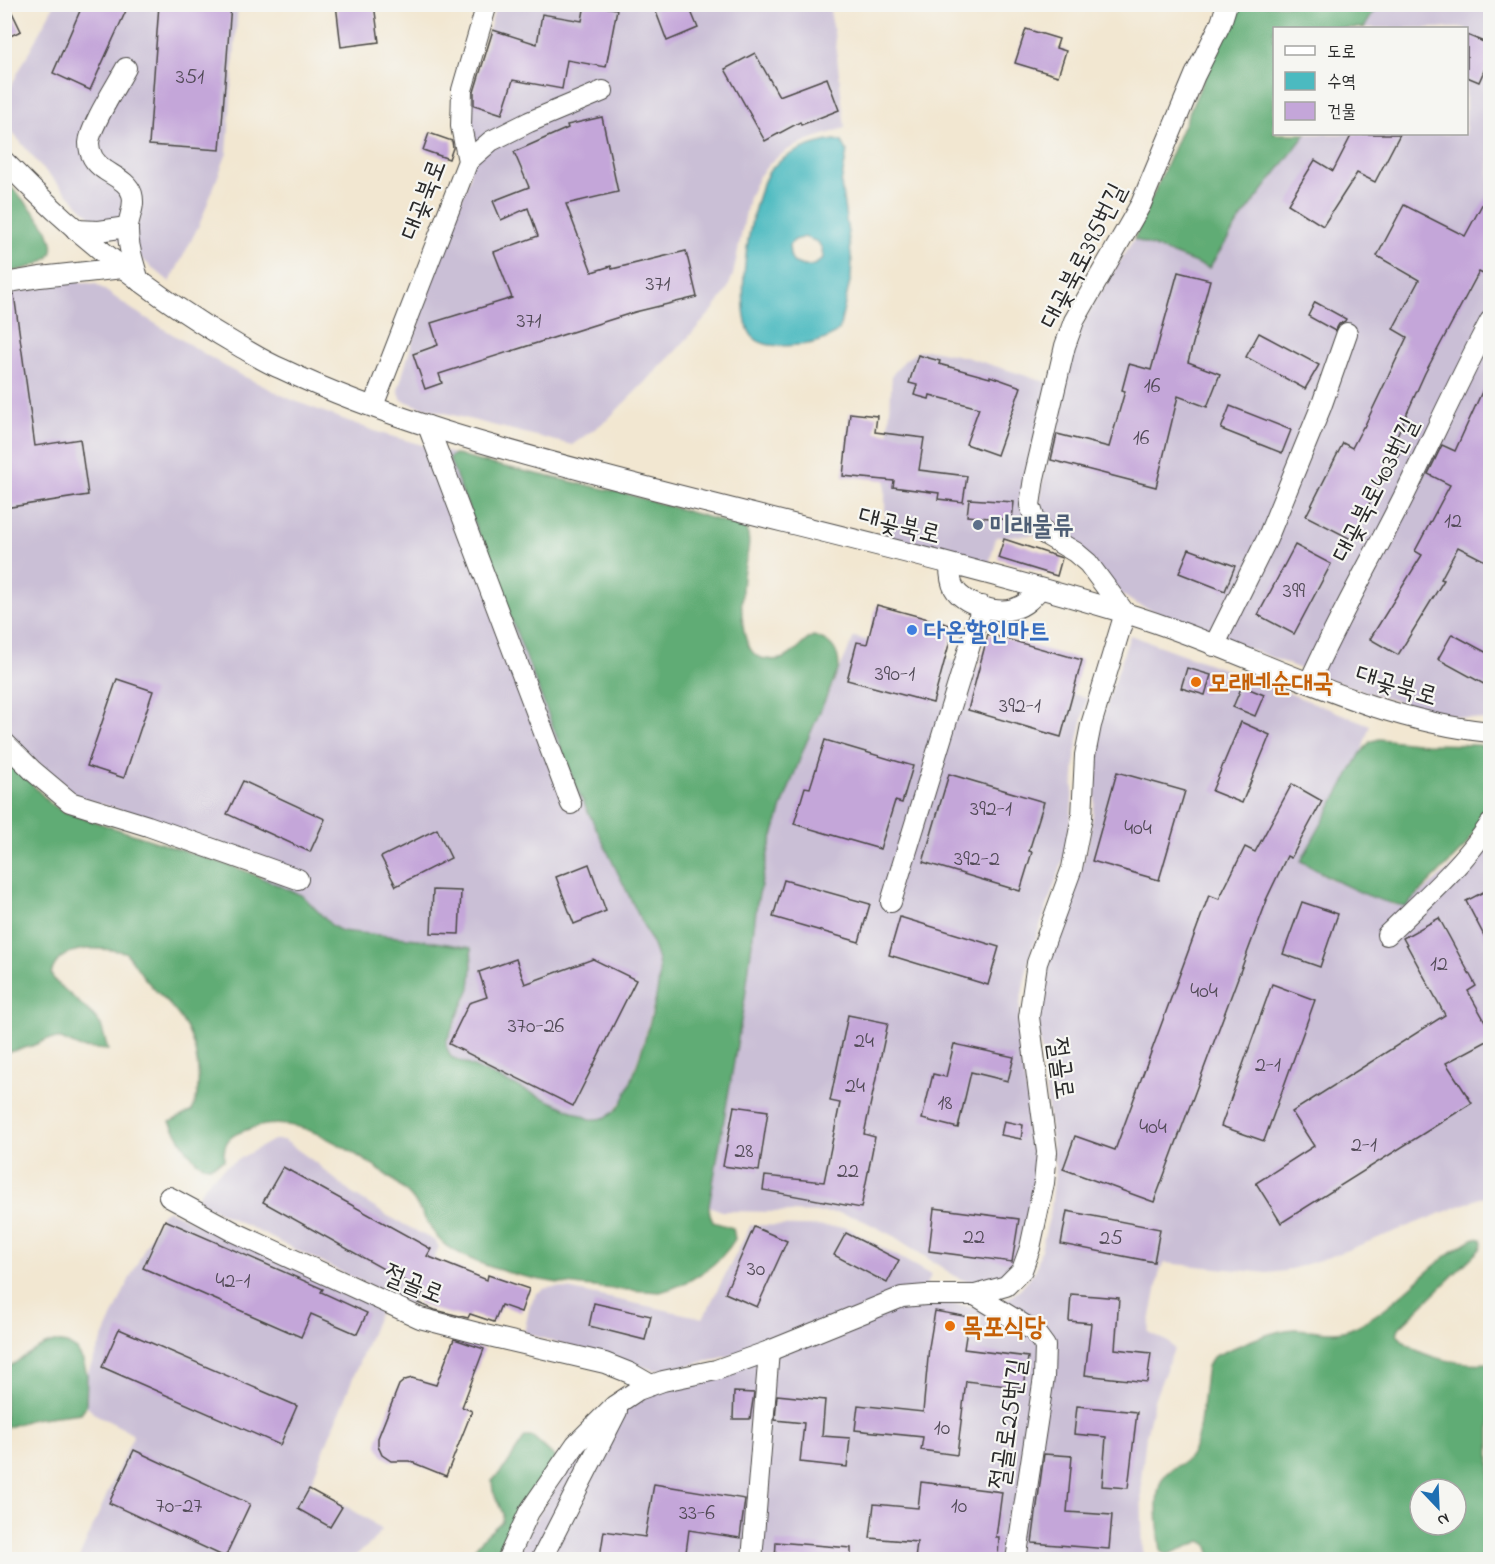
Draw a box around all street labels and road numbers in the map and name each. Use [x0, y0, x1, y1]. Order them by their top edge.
street label: 대곶북로 [392, 154, 458, 246]
street label: 대곶북로395번길 [1032, 177, 1138, 336]
street label: 대곶북로403번길 [1324, 411, 1430, 569]
street label: 대곶북로 [854, 498, 944, 555]
street label: 대곶북로 [1351, 656, 1442, 717]
street label: 절골로 [1036, 1035, 1082, 1102]
street label: 절골로 [377, 1256, 449, 1315]
street label: 절골로25번길 [982, 1356, 1038, 1493]

